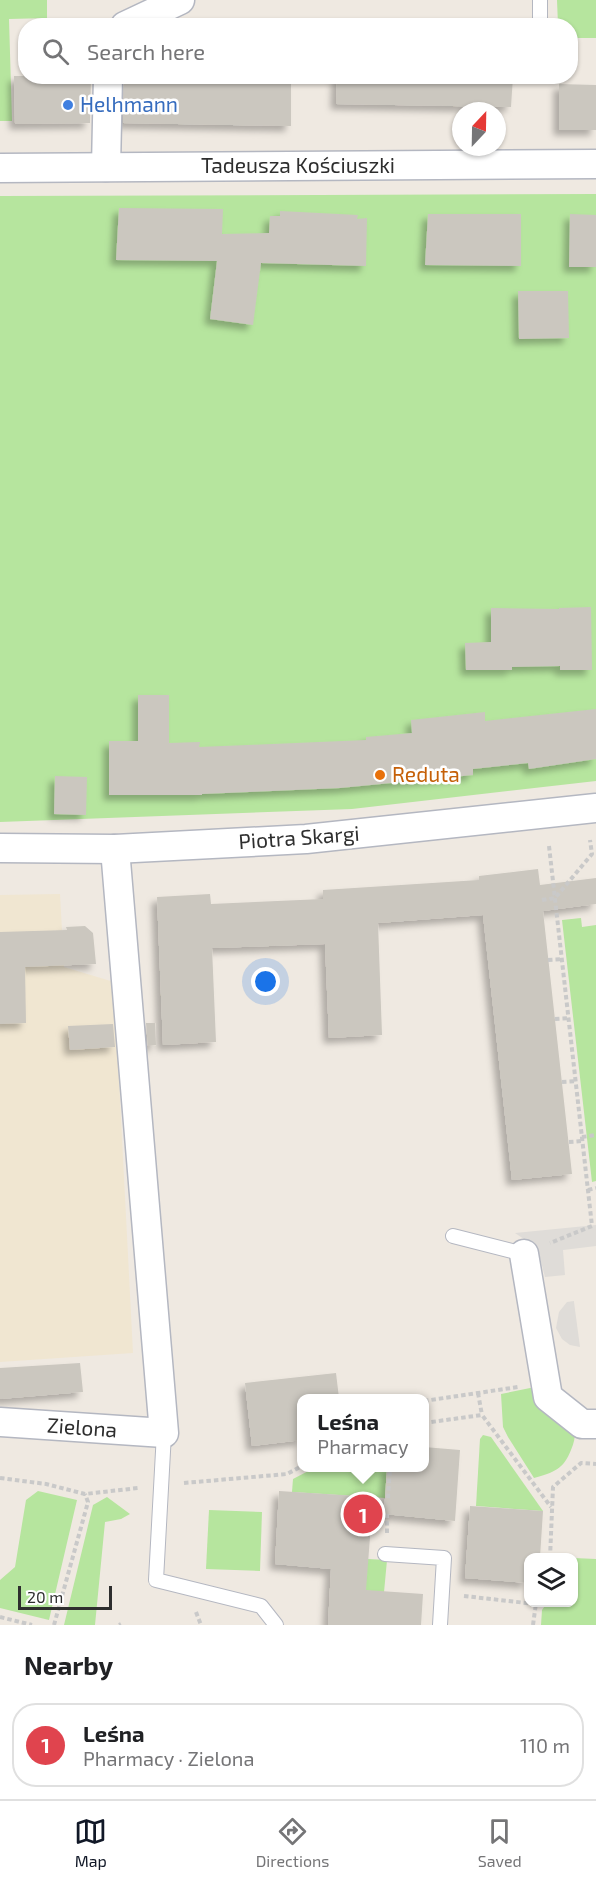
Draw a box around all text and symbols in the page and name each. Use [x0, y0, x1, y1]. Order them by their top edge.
search box [18, 18, 578, 84]
icon: search [39, 35, 72, 68]
text: Search here [87, 38, 205, 64]
place label: Helhmann [80, 91, 178, 116]
marker: Helhmann [61, 98, 75, 112]
north arrow [452, 102, 506, 156]
street label: Tadeusza Kościuszki [201, 152, 395, 177]
place label: Reduta [392, 761, 460, 786]
marker: Reduta [373, 768, 387, 782]
street label: Piotra Skargi [237, 820, 360, 853]
your location [251, 967, 280, 996]
popup [297, 1394, 429, 1472]
text: Leśna [317, 1408, 379, 1434]
street label: Zielona [46, 1412, 118, 1441]
text: Pharmacy [317, 1434, 409, 1458]
pin: 1 [344, 1492, 382, 1537]
map controls [524, 1553, 578, 1607]
button: layers [524, 1553, 578, 1607]
scale bar [18, 1583, 112, 1610]
text: 20 m [27, 1587, 63, 1606]
text: Nearby [24, 1649, 113, 1680]
text: Leśna [83, 1720, 145, 1746]
text: 1 [41, 1733, 50, 1757]
text: 110 m [520, 1733, 570, 1757]
text: Pharmacy · Zielona [83, 1746, 254, 1770]
tab: Map [74, 1815, 107, 1870]
tab: Directions [256, 1815, 329, 1870]
tab: Saved [478, 1815, 522, 1870]

